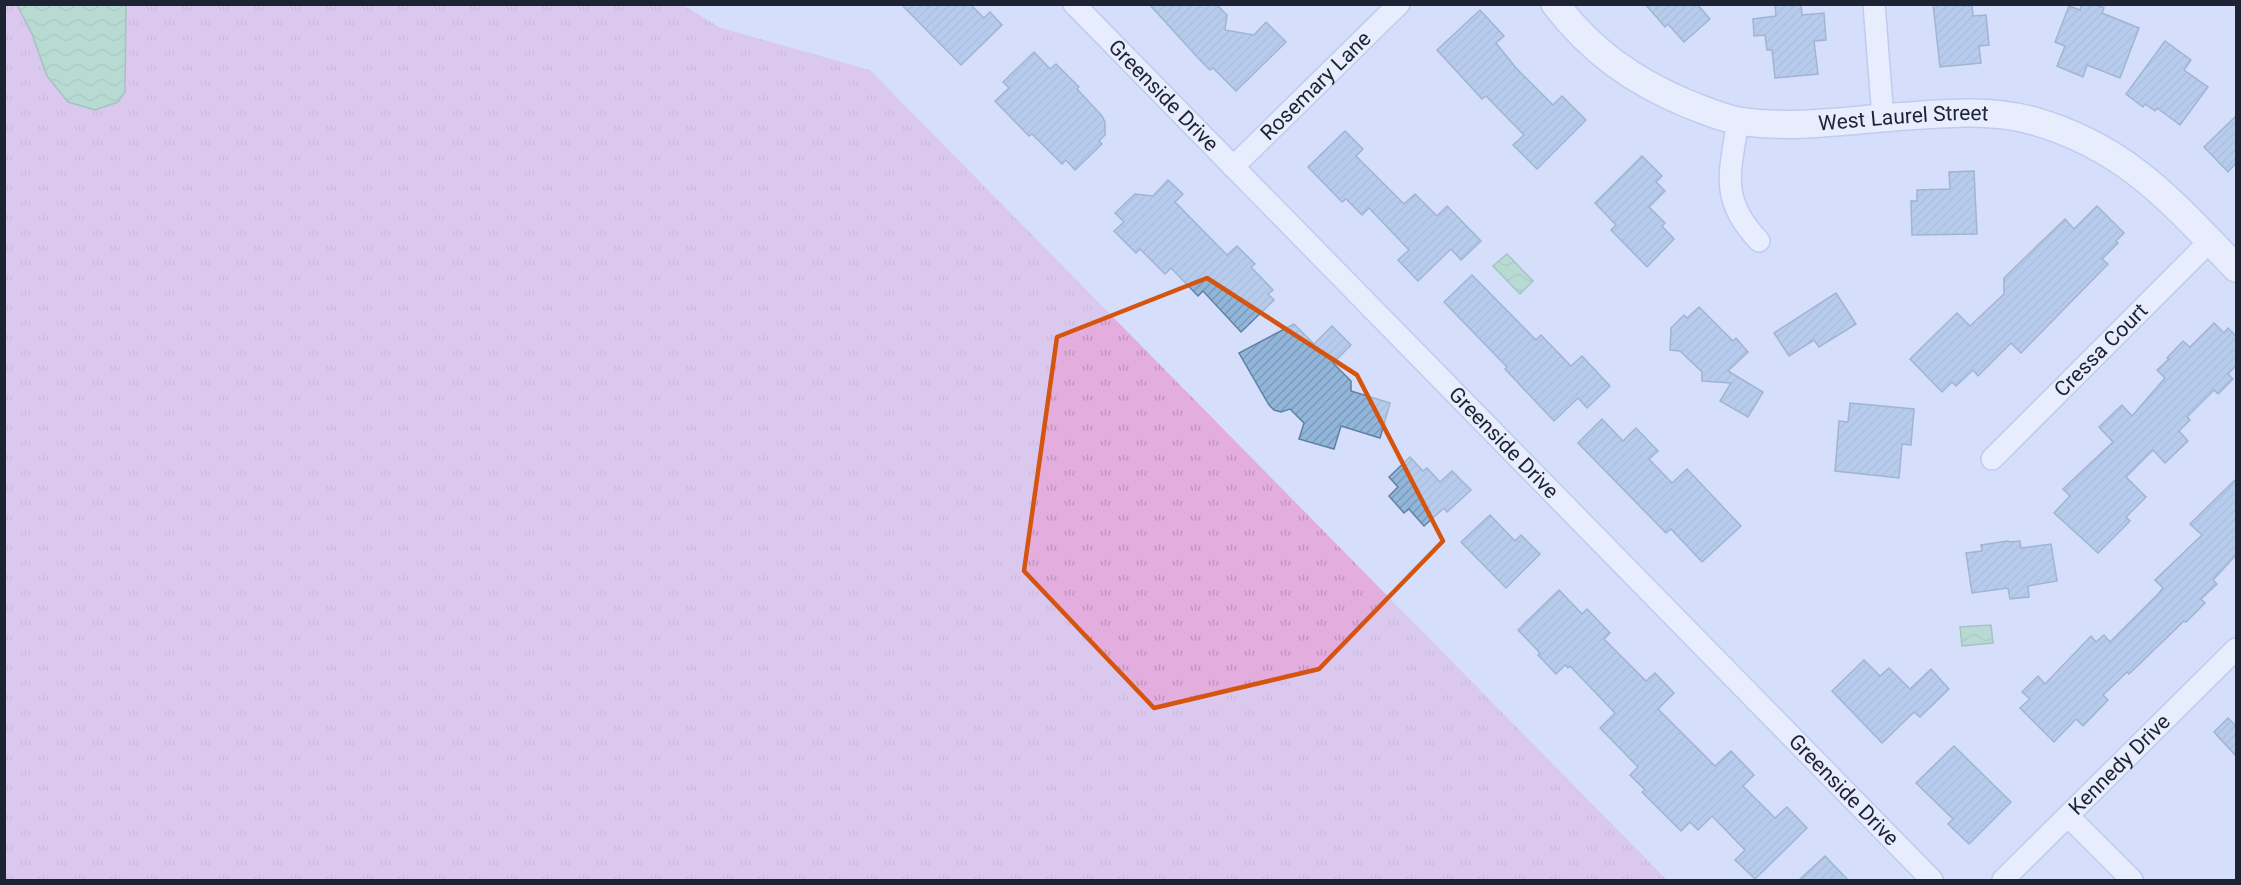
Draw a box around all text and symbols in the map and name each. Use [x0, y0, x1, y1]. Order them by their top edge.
street label: Rosemary Lane [1256, 26, 1376, 145]
street label: Greenside Drive [1104, 35, 1223, 156]
street label: West Laurel Street [1817, 101, 1989, 135]
street label: Cressa Court [2049, 298, 2153, 402]
street label: Greenside Drive [1444, 382, 1563, 503]
street label: Kennedy Drive [2064, 709, 2175, 820]
street label: Greenside Drive [1784, 729, 1904, 851]

